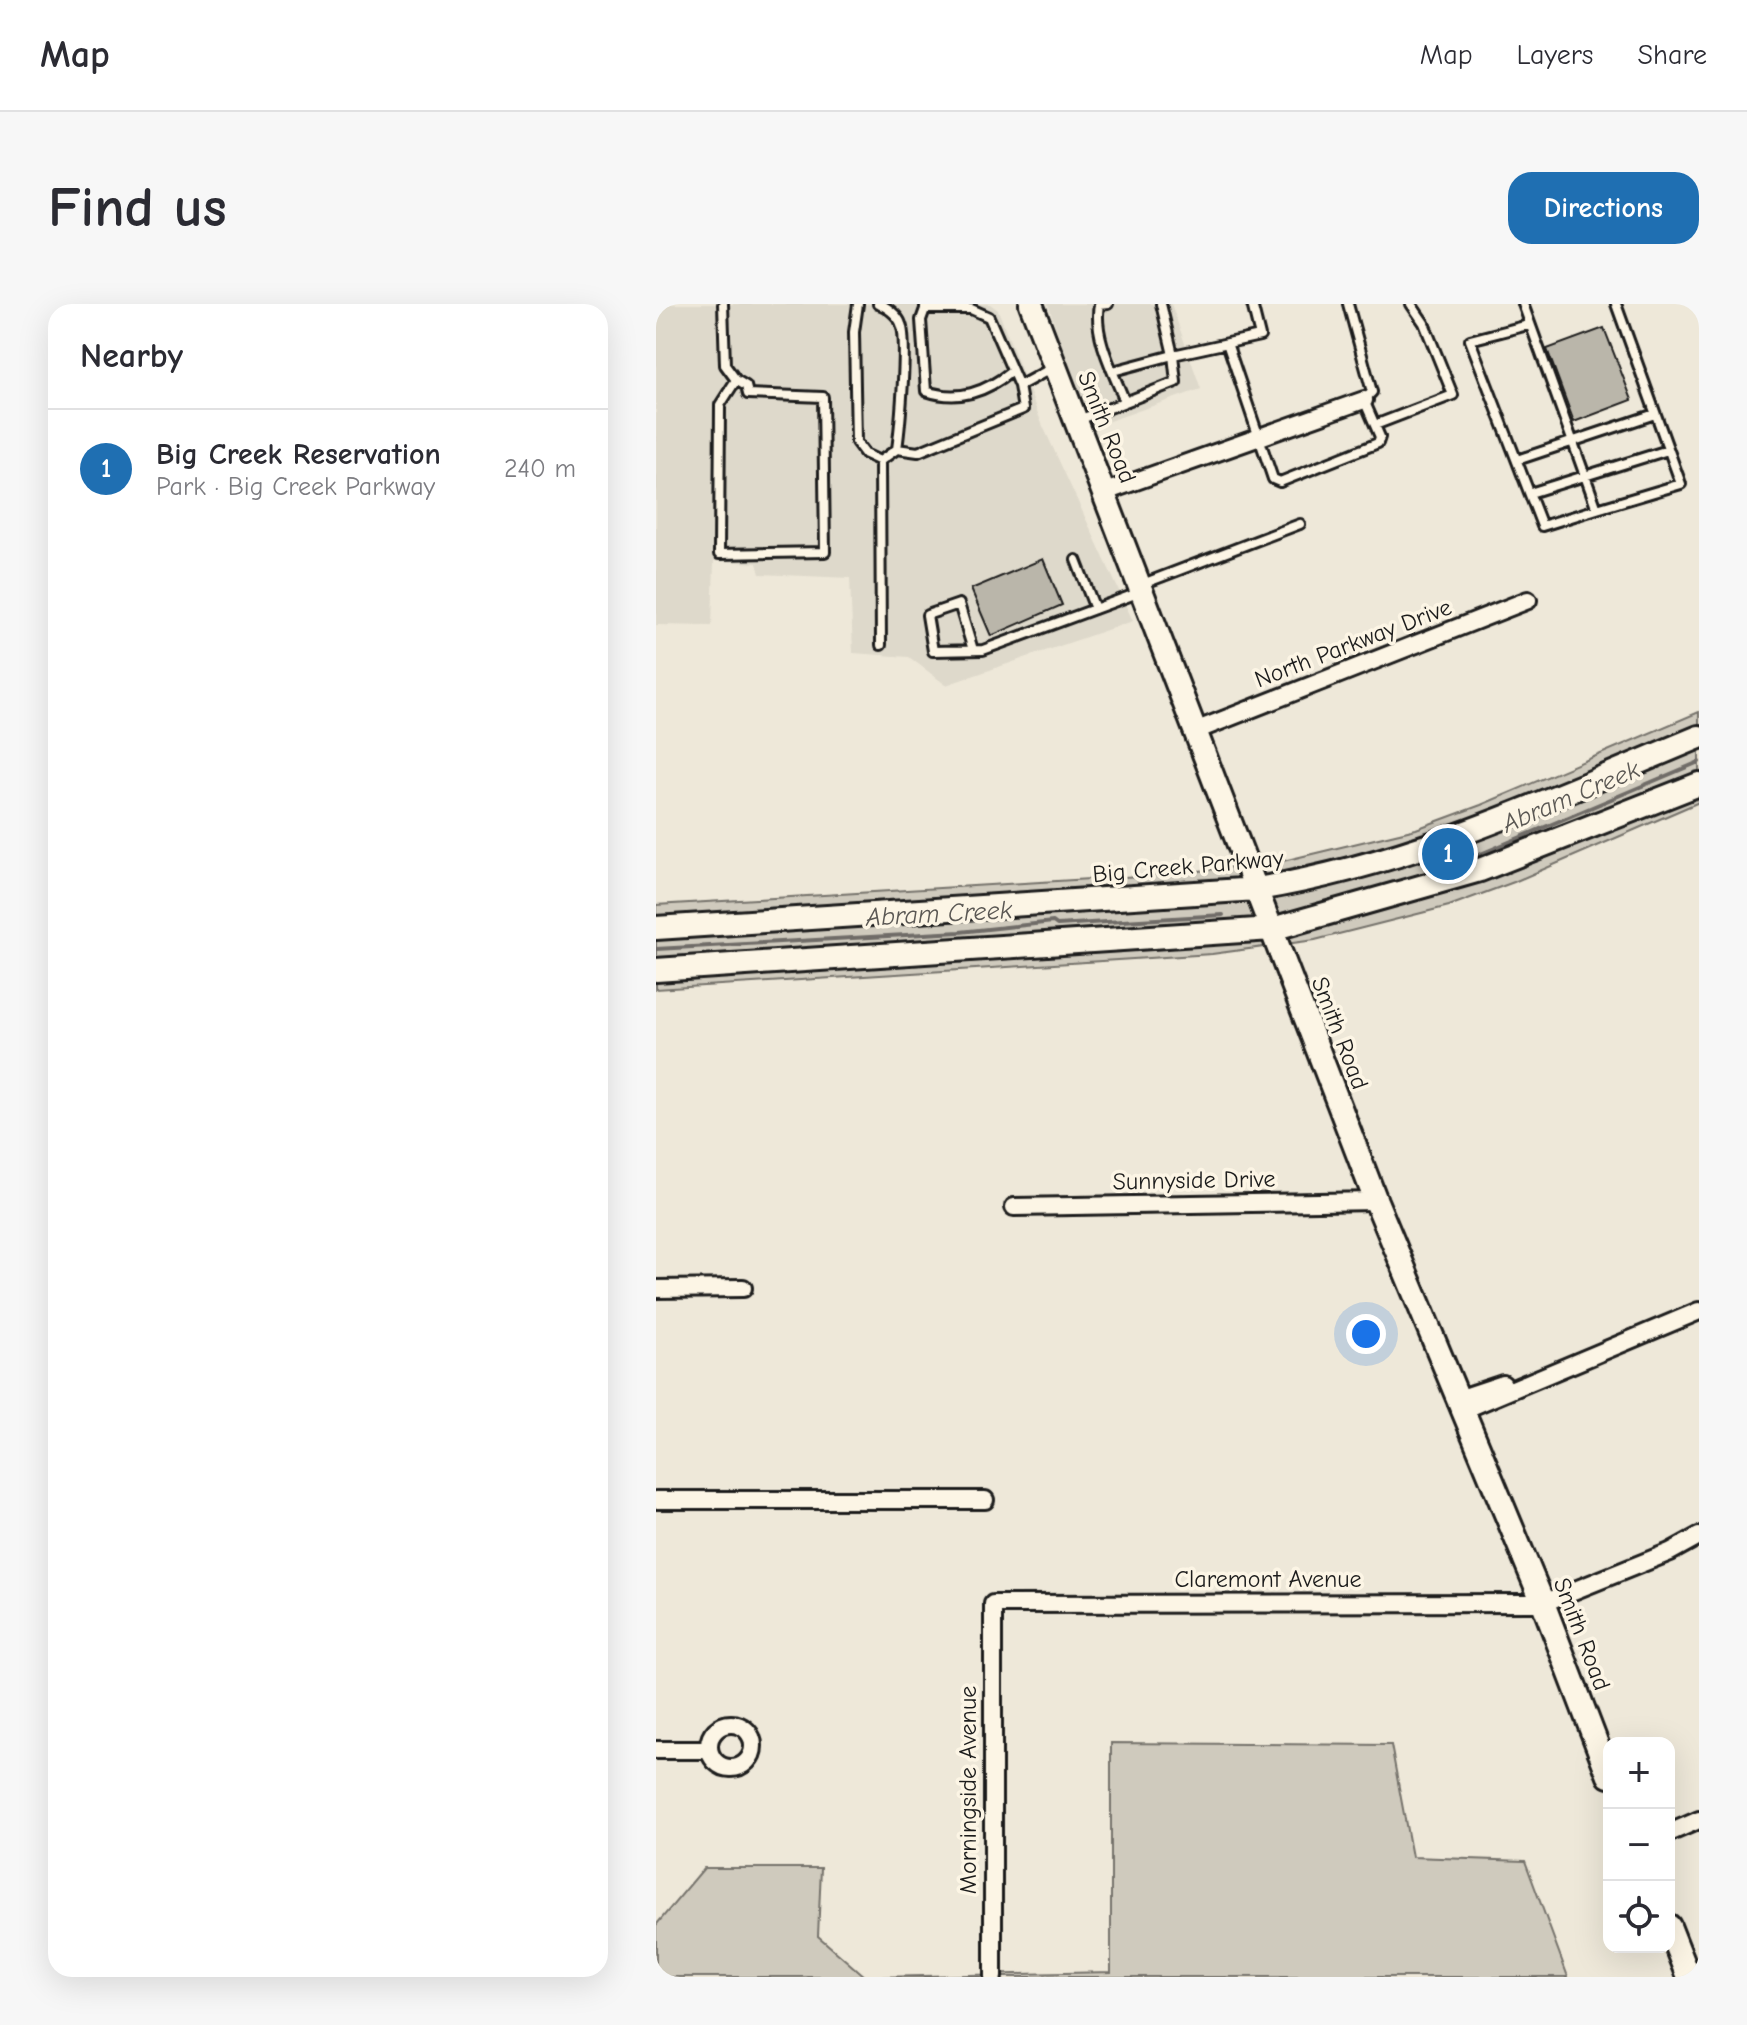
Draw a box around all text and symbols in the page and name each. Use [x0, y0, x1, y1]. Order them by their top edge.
text: Map [40, 33, 110, 77]
text: Map [1420, 39, 1473, 71]
text: Layers [1517, 39, 1593, 71]
text: Share [1637, 39, 1707, 71]
button: Directions [1508, 172, 1699, 244]
text: Find us [48, 176, 227, 240]
text: Nearby [80, 336, 183, 376]
street label: Smith Road [1072, 367, 1142, 487]
text: Big Creek Reservation [156, 437, 441, 472]
text: 1 [101, 454, 111, 484]
text: 240 m [504, 454, 576, 484]
text: Park · Big Creek Parkway [156, 472, 435, 502]
street label: North Parkway Drive [1251, 593, 1455, 693]
water label: Abram Creek [1497, 754, 1645, 840]
pin: 1 [1422, 824, 1474, 884]
street label: Big Creek Parkway [1091, 844, 1285, 888]
water label: Abram Creek [864, 895, 1013, 933]
street label: Smith Road [1306, 973, 1374, 1093]
street label: Sunnyside Drive [1112, 1165, 1276, 1195]
your location [1346, 1314, 1386, 1354]
street label: Claremont Avenue [1174, 1565, 1362, 1593]
street label: Smith Road [1548, 1574, 1616, 1694]
street label: Morningside Avenue [954, 1686, 982, 1894]
map controls [1603, 1737, 1675, 1953]
button: + [1603, 1737, 1675, 1809]
button: − [1603, 1809, 1675, 1881]
button: locate [1603, 1881, 1675, 1953]

